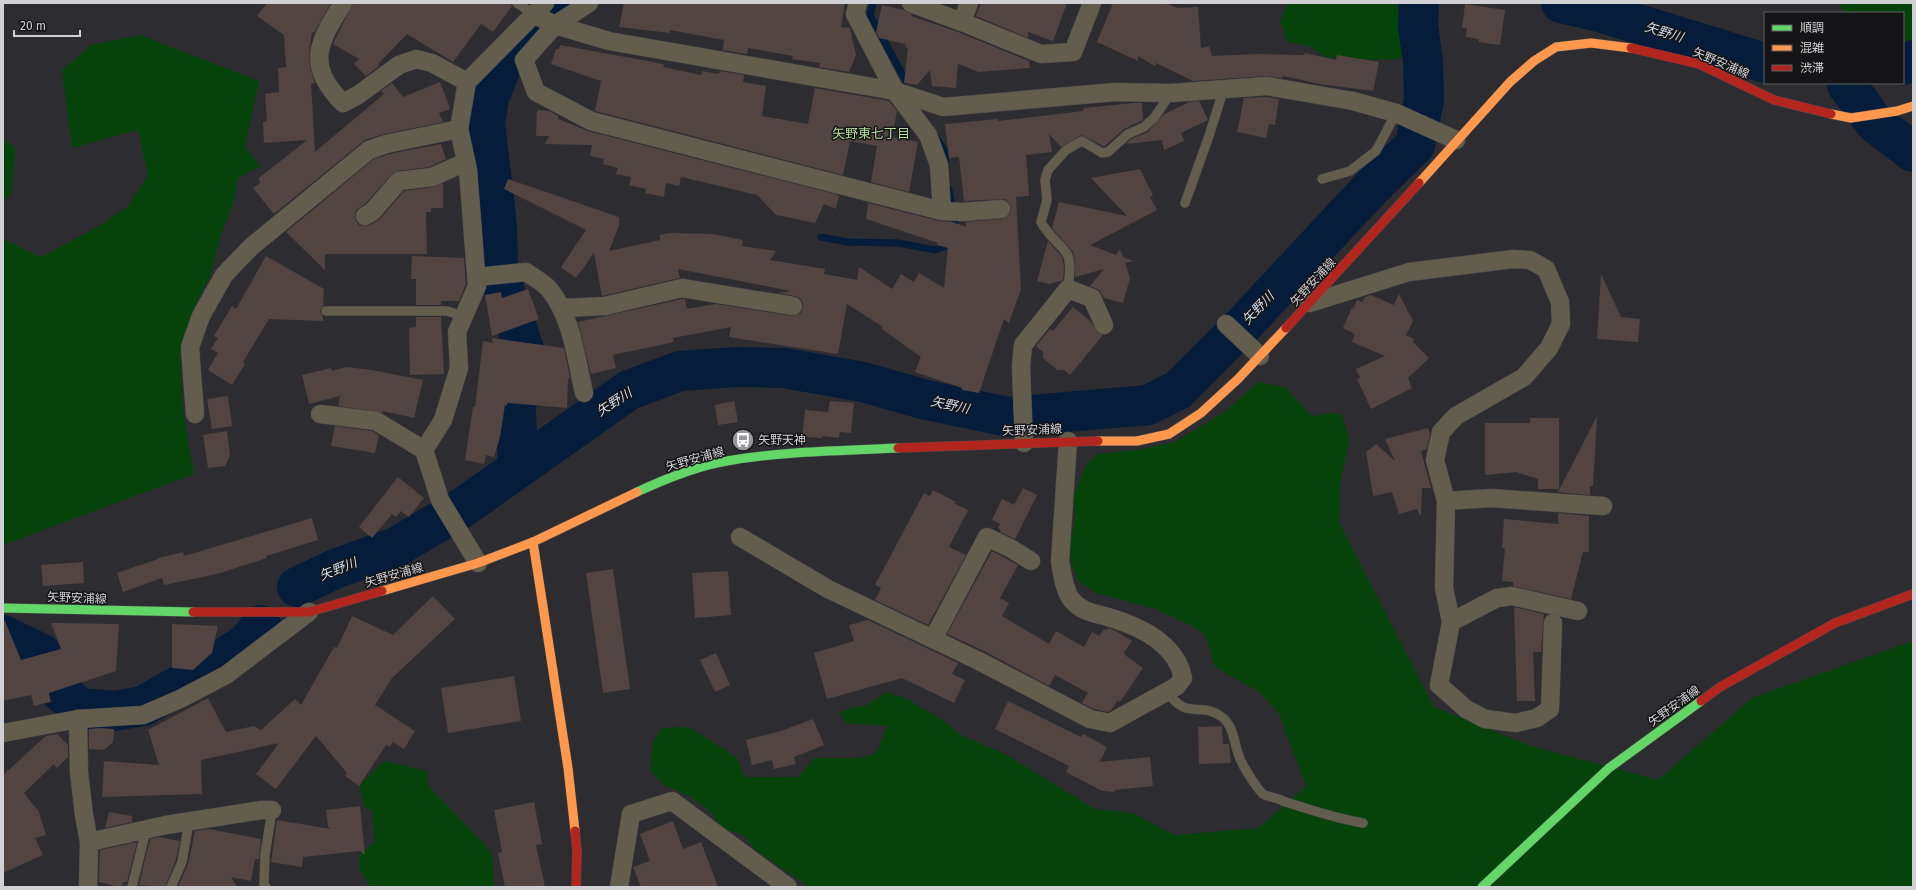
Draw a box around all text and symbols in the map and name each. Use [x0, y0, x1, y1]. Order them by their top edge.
scale bar [14, 12, 80, 38]
legend [1764, 12, 1904, 84]
text: 20 m [20, 19, 46, 33]
water label: 矢野川 [1643, 19, 1687, 45]
text: 順調 [1800, 21, 1824, 35]
text: 混雑 [1800, 41, 1824, 55]
street label: 矢野安浦線 [1691, 45, 1751, 81]
text: 渋滞 [1800, 61, 1824, 75]
district label: 矢野東七丁目 [832, 126, 910, 141]
street label: 矢野安浦線 [1287, 255, 1339, 309]
water label: 矢野川 [1239, 287, 1278, 327]
water label: 矢野川 [594, 384, 636, 419]
water label: 矢野川 [929, 394, 973, 417]
street label: 矢野安浦線 [1002, 422, 1062, 438]
bus stop icon: 矢野天神 [730, 427, 756, 453]
place label: 矢野天神 [758, 433, 806, 447]
street label: 矢野安浦線 [664, 444, 726, 474]
water label: 矢野川 [317, 554, 361, 583]
street label: 矢野安浦線 [363, 560, 425, 590]
street label: 矢野安浦線 [47, 590, 107, 606]
street label: 矢野安浦線 [1646, 683, 1702, 729]

